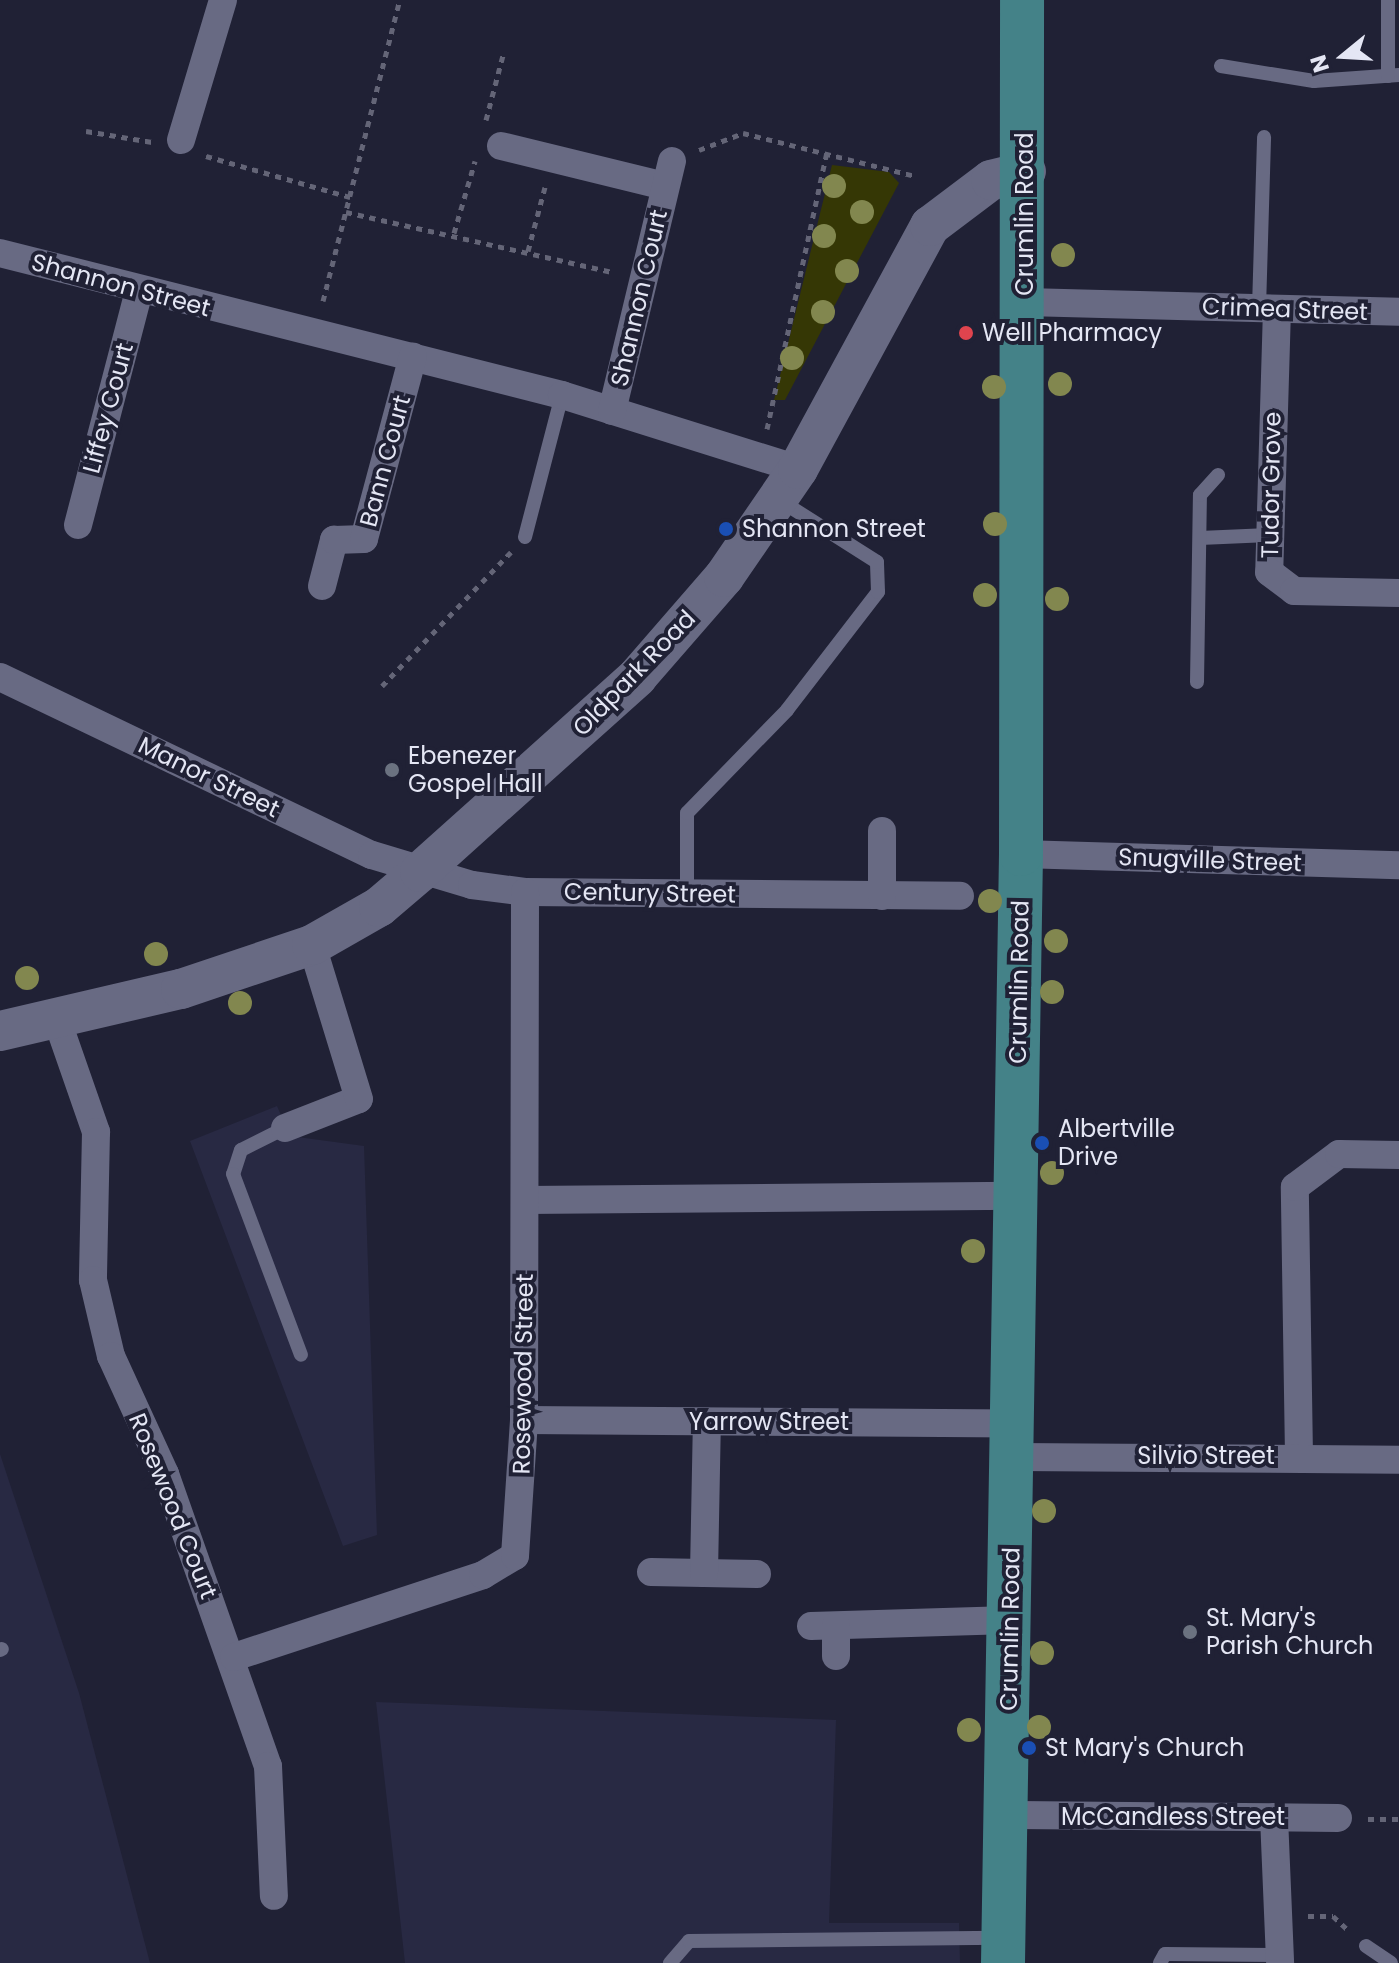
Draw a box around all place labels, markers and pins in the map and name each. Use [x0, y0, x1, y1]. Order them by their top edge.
place label: Well Pharmacy [982, 319, 1162, 347]
marker: Well Pharmacy [957, 324, 975, 342]
place label: Shannon Street [742, 515, 926, 543]
marker: Shannon Street [717, 520, 735, 538]
place label: Ebenezer Gospel Hall [408, 742, 543, 798]
marker: Ebenezer Gospel Hall [383, 761, 401, 779]
place label: Albertville Drive [1058, 1115, 1175, 1171]
marker: Albertville Drive [1033, 1134, 1051, 1152]
place label: St. Mary's Parish Church [1206, 1604, 1373, 1660]
marker: St. Mary's Parish Church [1181, 1623, 1199, 1641]
place label: St Mary's Church [1045, 1734, 1244, 1762]
marker: St Mary's Church [1020, 1739, 1038, 1757]

